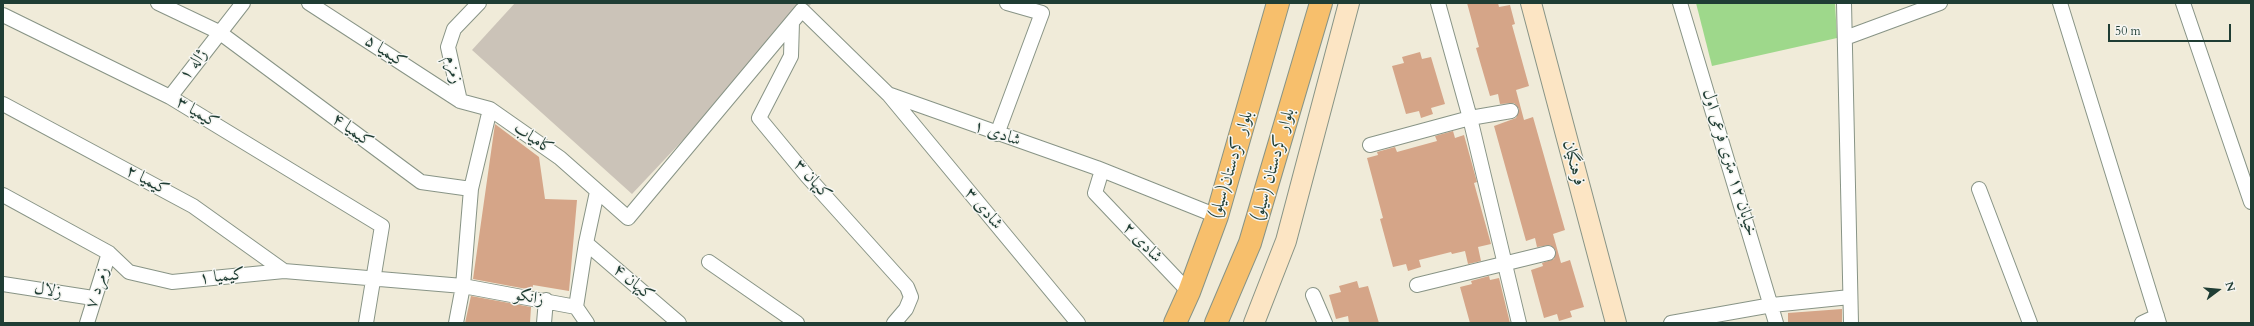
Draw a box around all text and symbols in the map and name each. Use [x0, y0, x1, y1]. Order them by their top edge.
scale bar [2110, 16, 2233, 42]
text: 50 m [2115, 23, 2141, 39]
street label: کیمیا ۵ [360, 31, 410, 73]
street label: ژاله ۱ [176, 45, 212, 85]
street label: زمزم [440, 54, 466, 86]
street label: خیابان ۱۲ متری فرعی اول [1697, 87, 1761, 239]
street label: کیمیا ۳ [172, 92, 222, 134]
street label: بلوار کردستان (سیلو) [1248, 106, 1300, 224]
street label: کیمیا ۴ [327, 109, 377, 153]
street label: بلوار کردستان(سیلو) [1206, 109, 1258, 221]
street label: شادی ۱ [971, 116, 1023, 152]
street label: کامیاب [509, 118, 557, 160]
street label: فرهنگیان [1557, 138, 1589, 188]
street label: کیهان ۳ [789, 156, 835, 204]
street label: کیمیا ۲ [122, 161, 172, 201]
street label: شادی ۳ [960, 184, 1006, 234]
street label: شادی ۲ [1118, 218, 1166, 268]
street label: کیهان ۴ [608, 260, 658, 306]
street label: زمرد ۷ [82, 264, 114, 312]
street label: کیمیا ۱ [198, 264, 246, 290]
north arrow [2198, 270, 2238, 310]
street label: زلال [33, 279, 63, 303]
text: N [2221, 280, 2239, 293]
street label: زانکو [513, 285, 545, 311]

